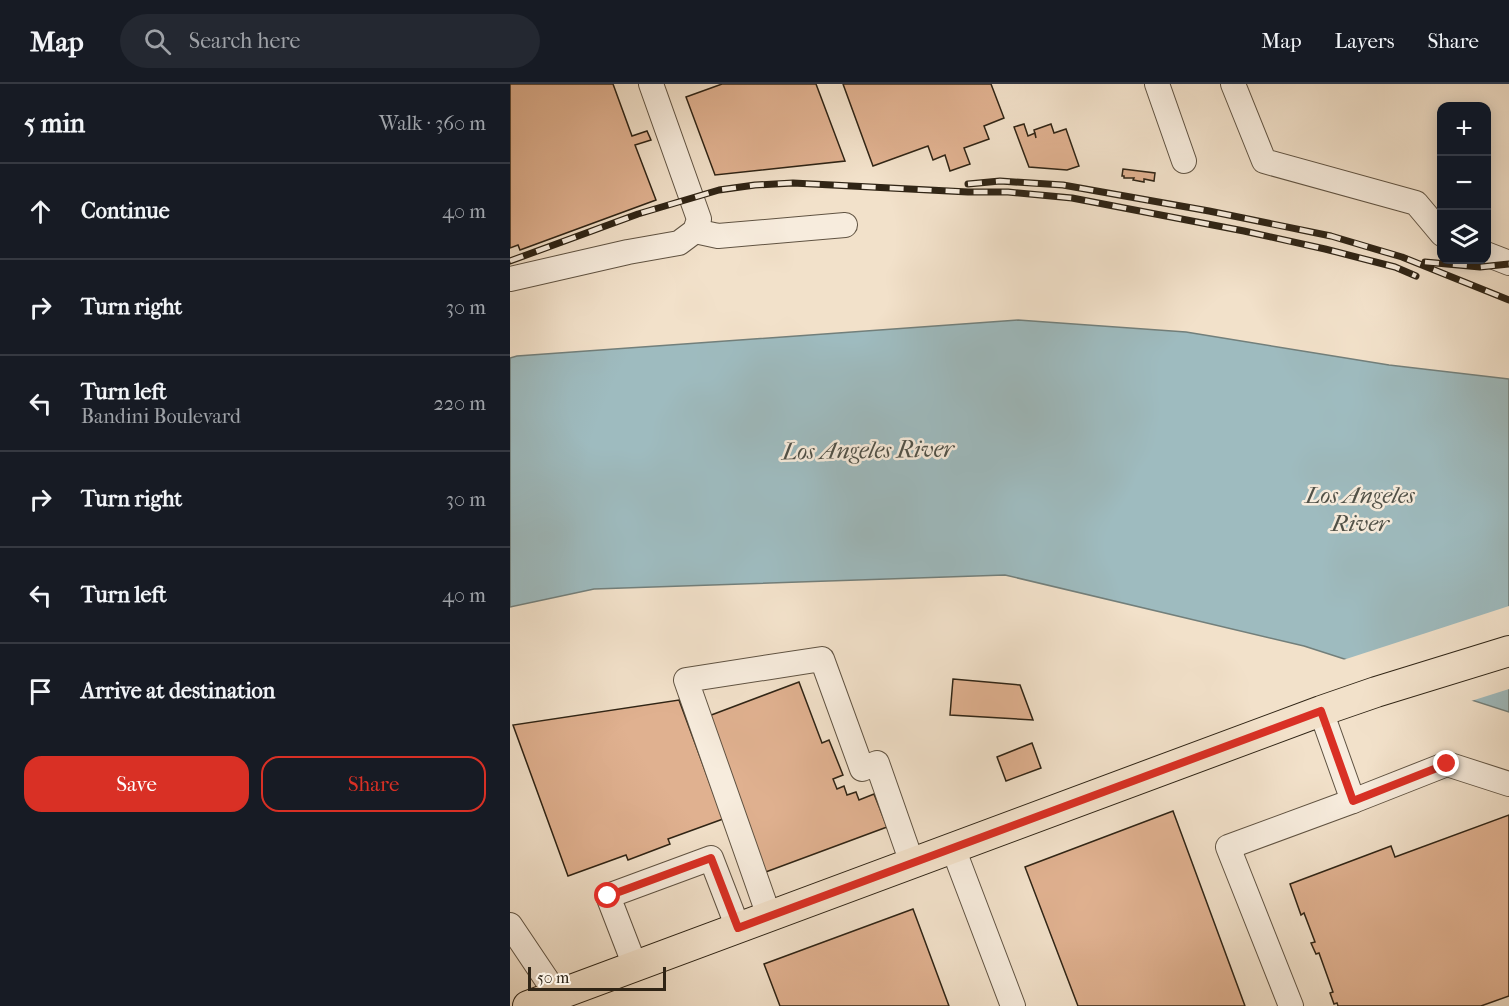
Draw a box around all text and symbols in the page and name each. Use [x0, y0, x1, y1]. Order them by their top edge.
search box [120, 14, 540, 68]
text: Map [30, 25, 84, 58]
icon: search [141, 25, 174, 58]
text: Search here [189, 28, 300, 54]
text: Map [1261, 29, 1302, 53]
text: Layers [1335, 29, 1394, 53]
text: Share [1427, 29, 1479, 53]
map controls [1437, 102, 1491, 264]
button: + [1437, 102, 1491, 156]
text: 5 min [24, 108, 85, 139]
text: Walk · 360 m [379, 112, 486, 135]
button: − [1437, 156, 1491, 210]
icon: ahead [24, 195, 57, 228]
text: Continue [81, 198, 170, 224]
text: 40 m [442, 200, 486, 223]
button: layers [1437, 210, 1491, 264]
icon: right [24, 291, 57, 324]
text: Turn right [81, 294, 182, 320]
text: 30 m [446, 296, 486, 319]
text: Turn left [81, 379, 167, 405]
icon: left [24, 387, 57, 420]
text: 220 m [433, 392, 486, 415]
text: Bandini Boulevard [81, 405, 241, 428]
water label: Los Angeles River [780, 434, 956, 466]
water label: Los Angeles River [1303, 481, 1415, 537]
icon: right [24, 483, 57, 516]
text: Turn right [81, 486, 182, 512]
text: 30 m [446, 488, 486, 511]
icon: left [24, 579, 57, 612]
text: Turn left [81, 582, 167, 608]
text: 40 m [442, 584, 486, 607]
icon: arrive [24, 675, 57, 708]
text: Arrive at destination [81, 678, 275, 704]
route end [1433, 750, 1459, 776]
button: Save [24, 756, 249, 812]
button: Share [261, 756, 486, 812]
route start [594, 882, 620, 908]
scale bar [528, 964, 666, 992]
text: 50 m [537, 968, 569, 987]

